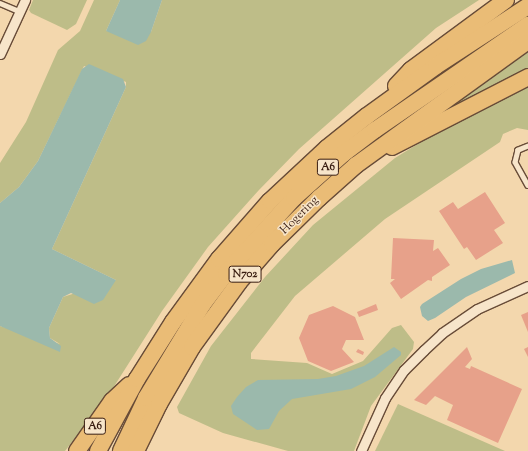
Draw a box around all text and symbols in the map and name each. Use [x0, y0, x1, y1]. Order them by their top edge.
road number: A6 [316, 158, 340, 176]
street label: Hogering [278, 194, 322, 238]
road number: N702 [228, 265, 262, 283]
road number: A6 [83, 417, 107, 435]

